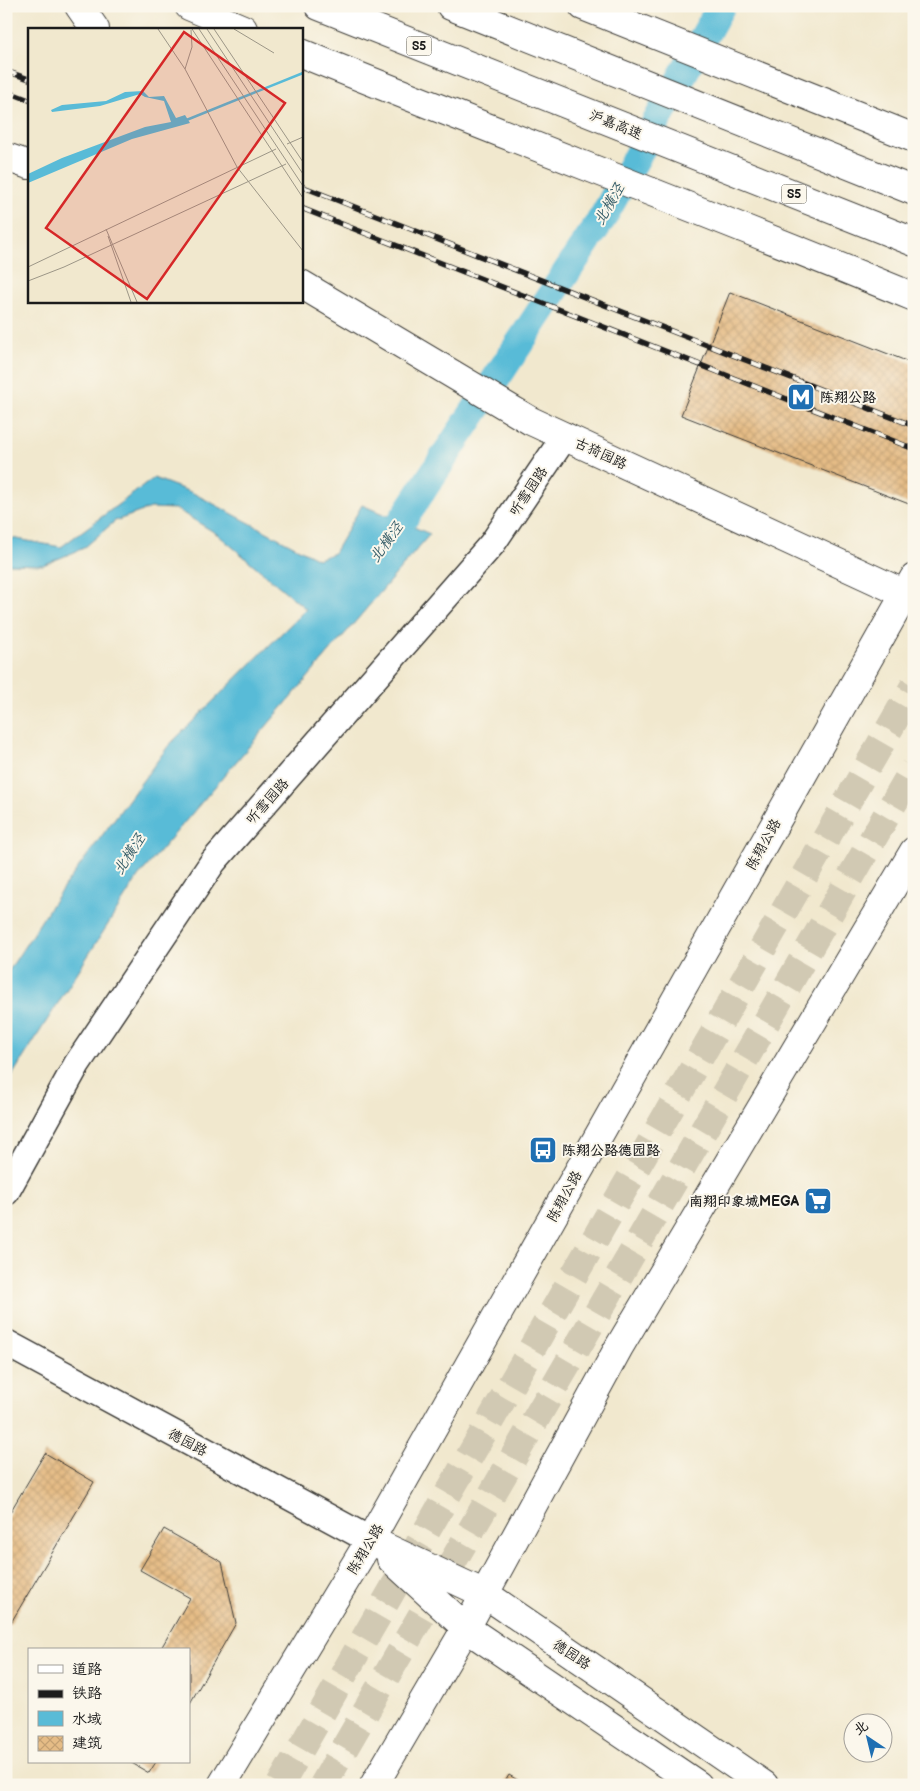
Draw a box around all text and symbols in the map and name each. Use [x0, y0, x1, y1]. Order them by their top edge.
inset map [28, 28, 302, 302]
road number: S5 [406, 36, 432, 56]
street label: 沪嘉高速 [587, 106, 645, 143]
water label: 北横泾 [590, 179, 629, 228]
road number: S5 [782, 184, 806, 203]
metro station icon: 陈翔公路 [786, 382, 816, 412]
place label: 陈翔公路 [820, 389, 876, 406]
street label: 古猗园路 [572, 434, 630, 473]
street label: 听雪园路 [506, 463, 551, 519]
water label: 北横泾 [365, 518, 408, 566]
street label: 听雪园路 [242, 775, 292, 828]
street label: 陈翔公路 [742, 816, 784, 873]
water label: 北横泾 [109, 829, 150, 878]
bus stop icon: 陈翔公路德园路 [528, 1135, 558, 1165]
place label: 陈翔公路德园路 [562, 1142, 660, 1159]
street label: 陈翔公路 [543, 1168, 585, 1225]
supermarket icon: 南翔印象城MEGA [803, 1186, 833, 1216]
place label: 南翔印象城MEGA [689, 1193, 799, 1210]
street label: 德园路 [165, 1425, 210, 1460]
street label: 陈翔公路 [344, 1521, 387, 1578]
street label: 德园路 [550, 1636, 594, 1673]
legend [28, 1648, 190, 1764]
text: 道路 [72, 1660, 102, 1679]
text: 铁路 [72, 1684, 102, 1703]
text: 水域 [72, 1710, 102, 1729]
north arrow [842, 1714, 892, 1764]
text: 北 [850, 1717, 871, 1739]
text: 建筑 [72, 1734, 102, 1753]

